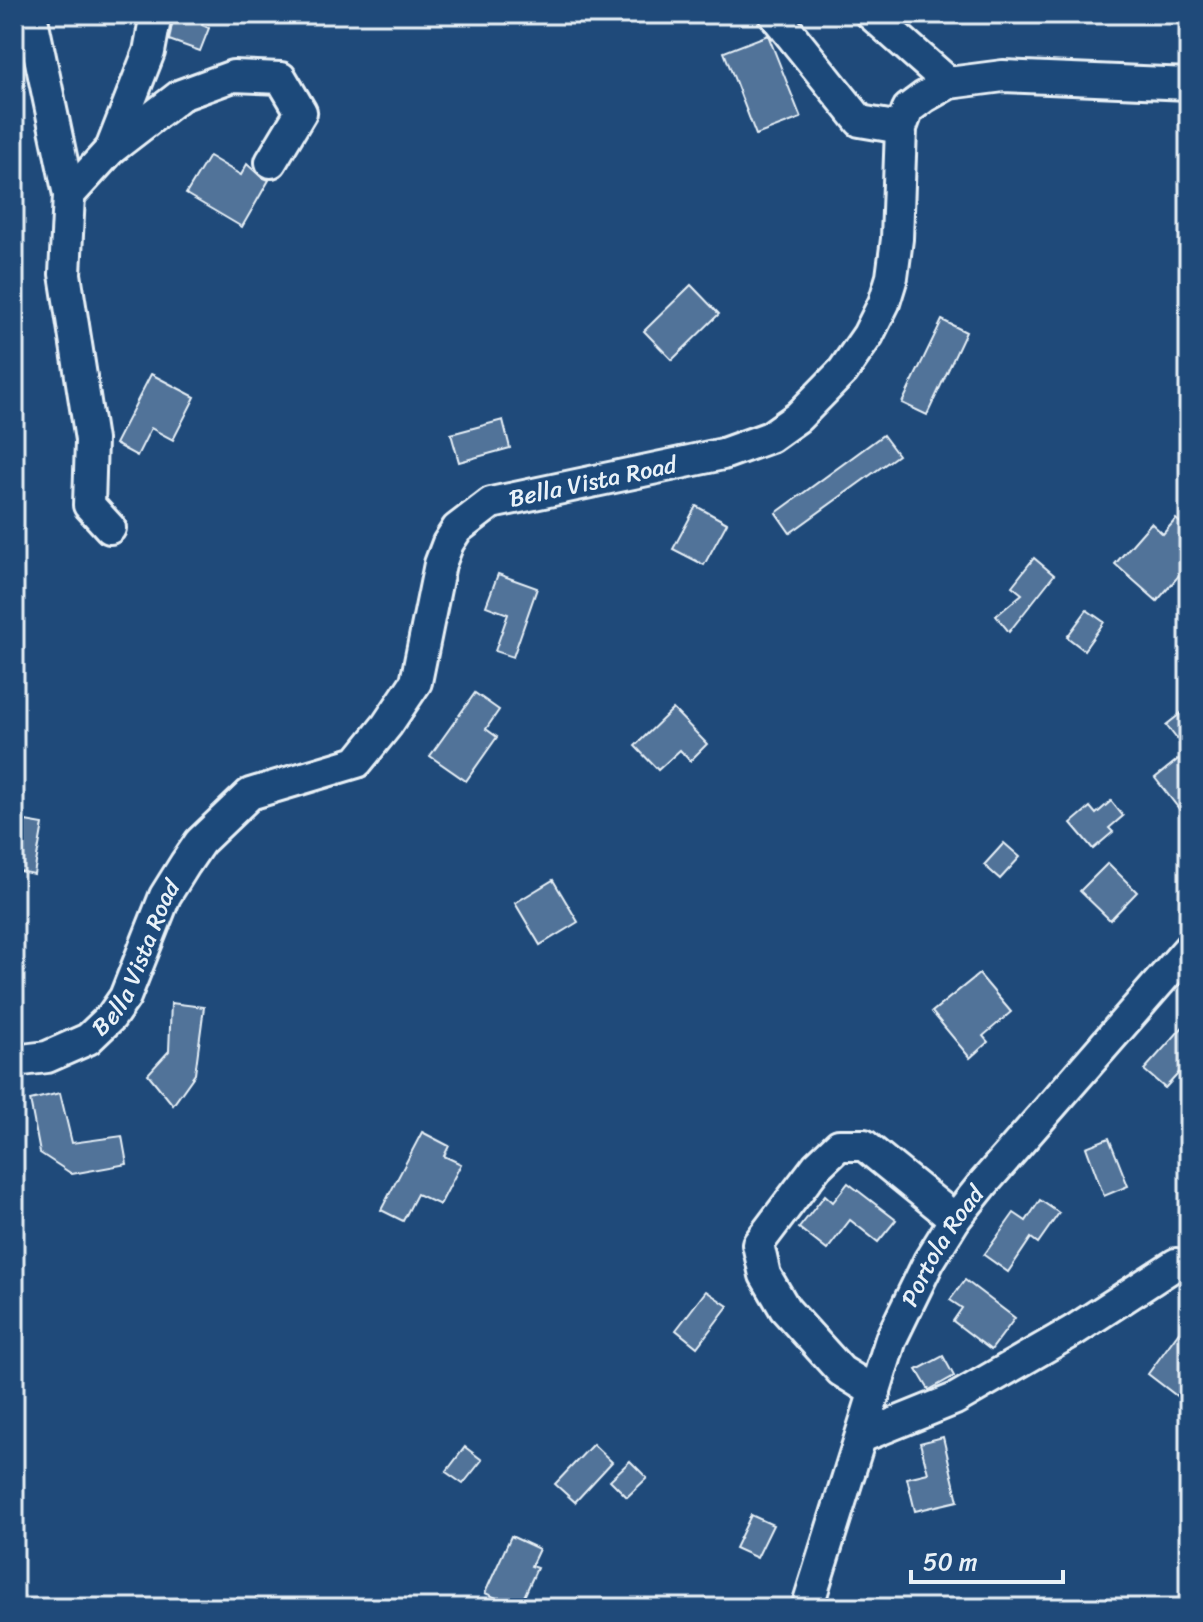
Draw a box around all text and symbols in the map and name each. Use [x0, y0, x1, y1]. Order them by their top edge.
street label: Bella Vista Road [505, 443, 682, 520]
street label: Bella Vista Road [81, 870, 192, 1047]
street label: Portola Road [889, 1174, 997, 1314]
scale bar [911, 1534, 1063, 1584]
text: 50 m [923, 1541, 978, 1583]

